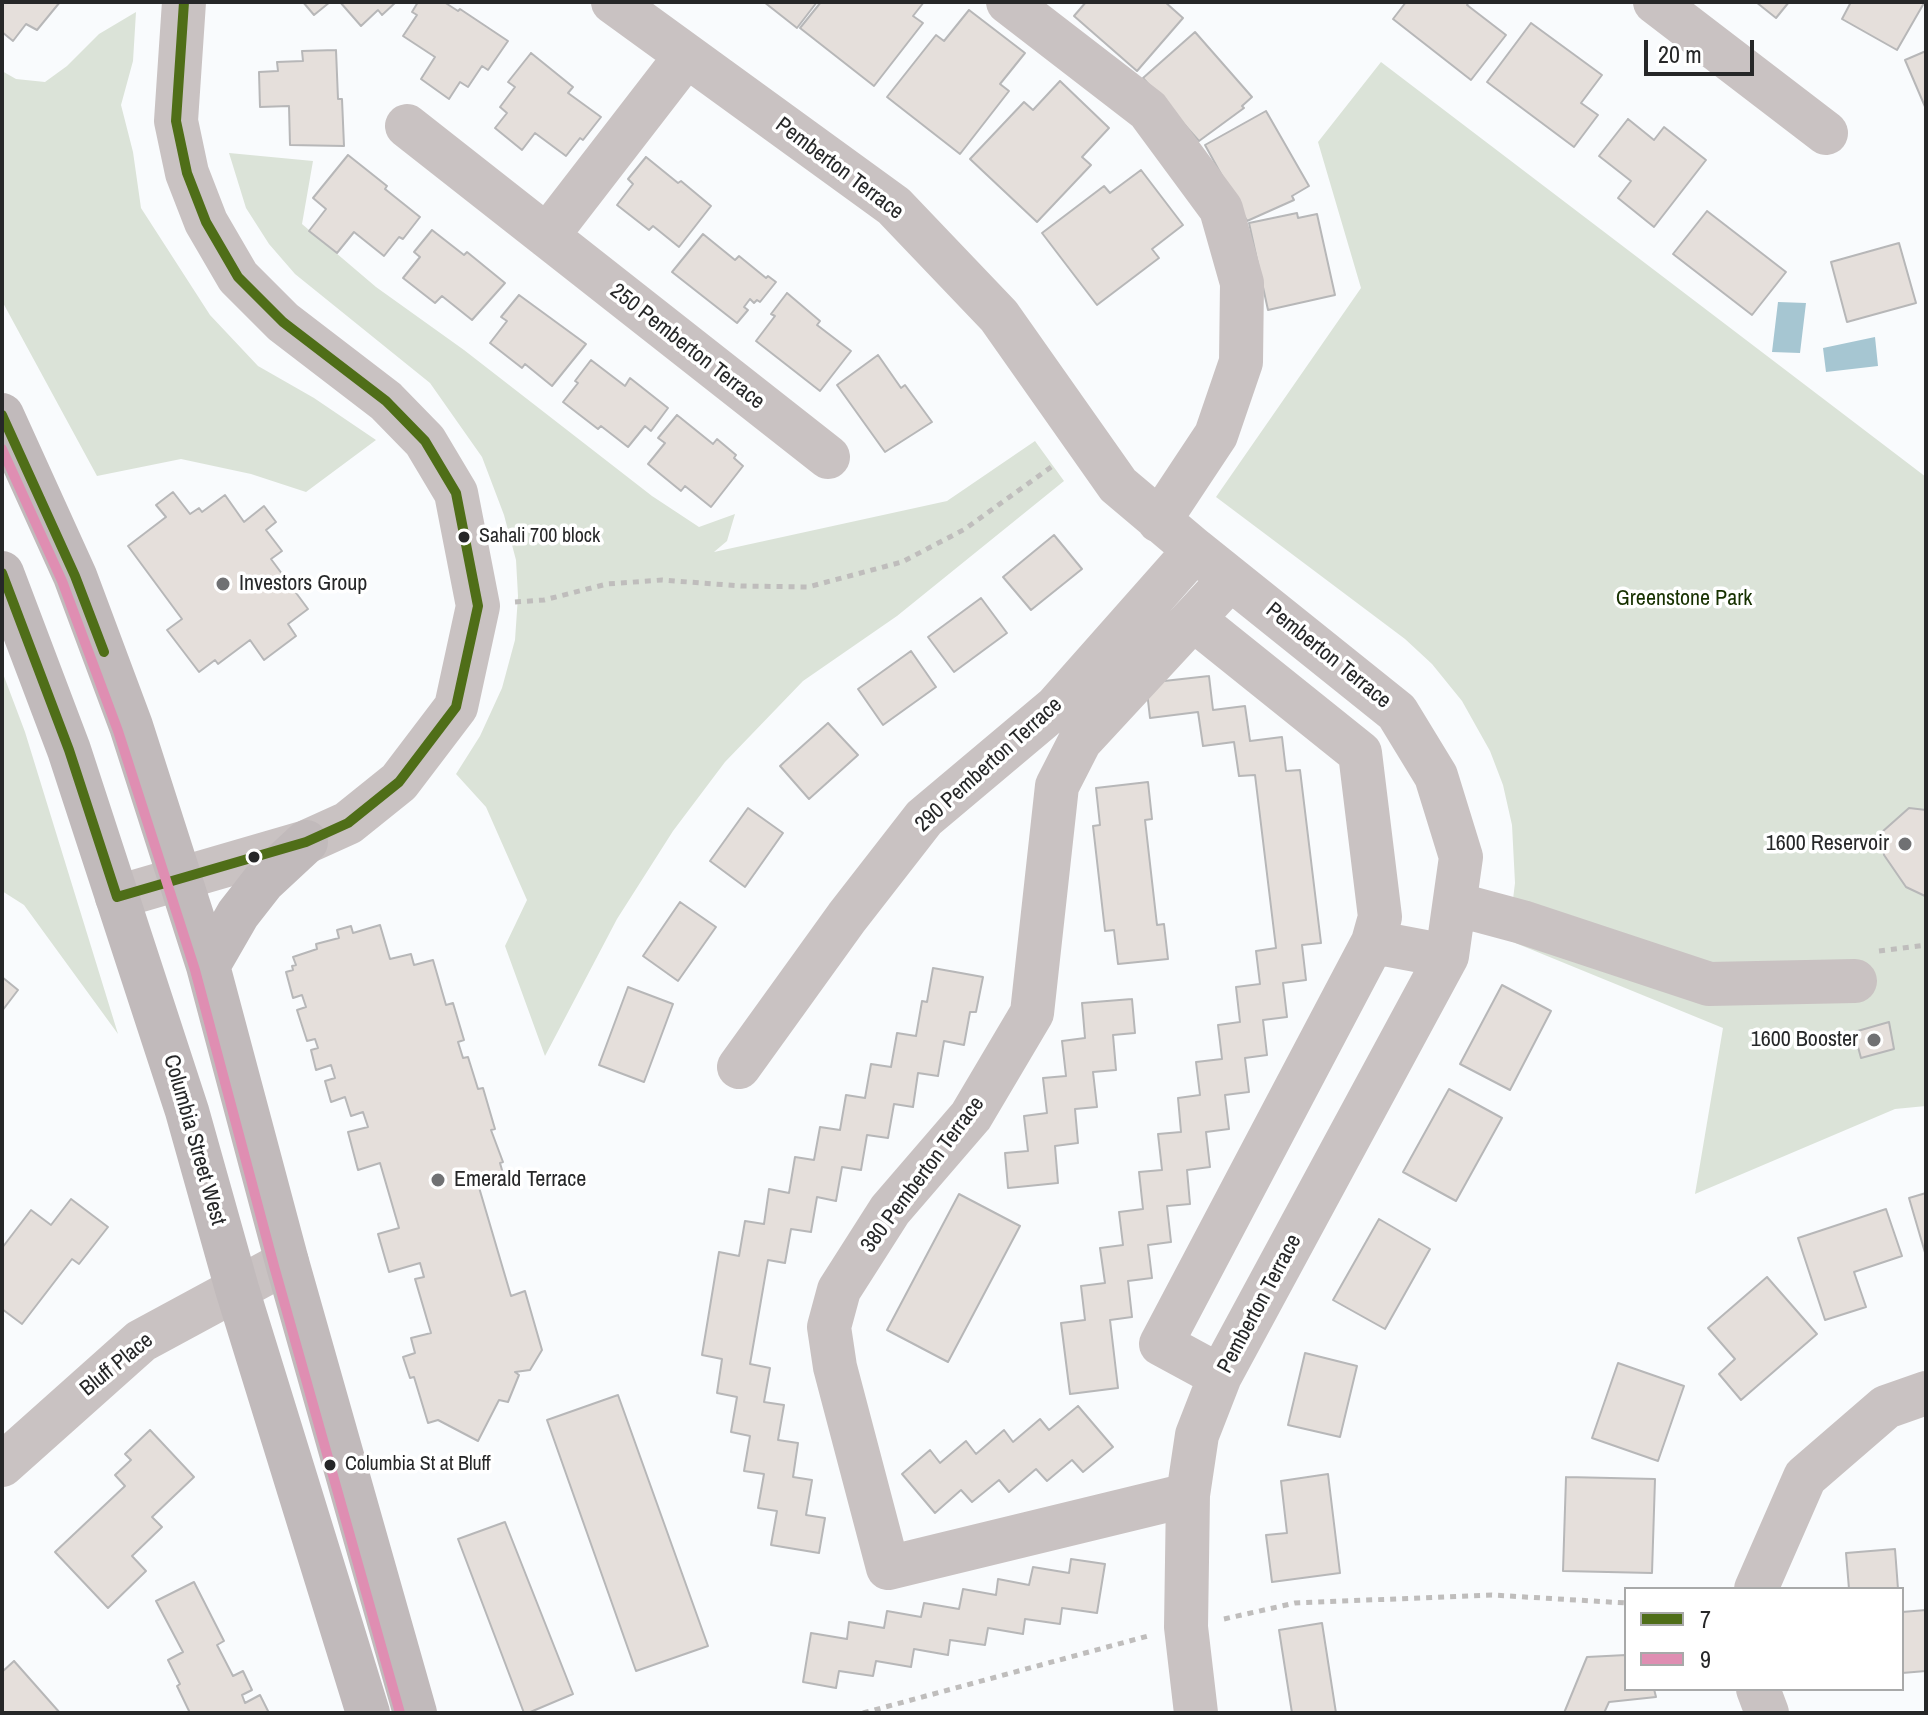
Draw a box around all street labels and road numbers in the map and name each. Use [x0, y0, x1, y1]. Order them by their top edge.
street label: Pemberton Terrace [770, 112, 908, 226]
street label: 250 Pemberton Terrace [605, 279, 769, 415]
street label: Pemberton Terrace [1260, 597, 1396, 715]
street label: 290 Pemberton Terrace [910, 692, 1068, 838]
street label: Columbia Street West [157, 1052, 231, 1228]
street label: 380 Pemberton Terrace [856, 1092, 990, 1258]
street label: Pemberton Terrace [1212, 1230, 1308, 1378]
street label: Bluff Place [75, 1328, 159, 1402]

